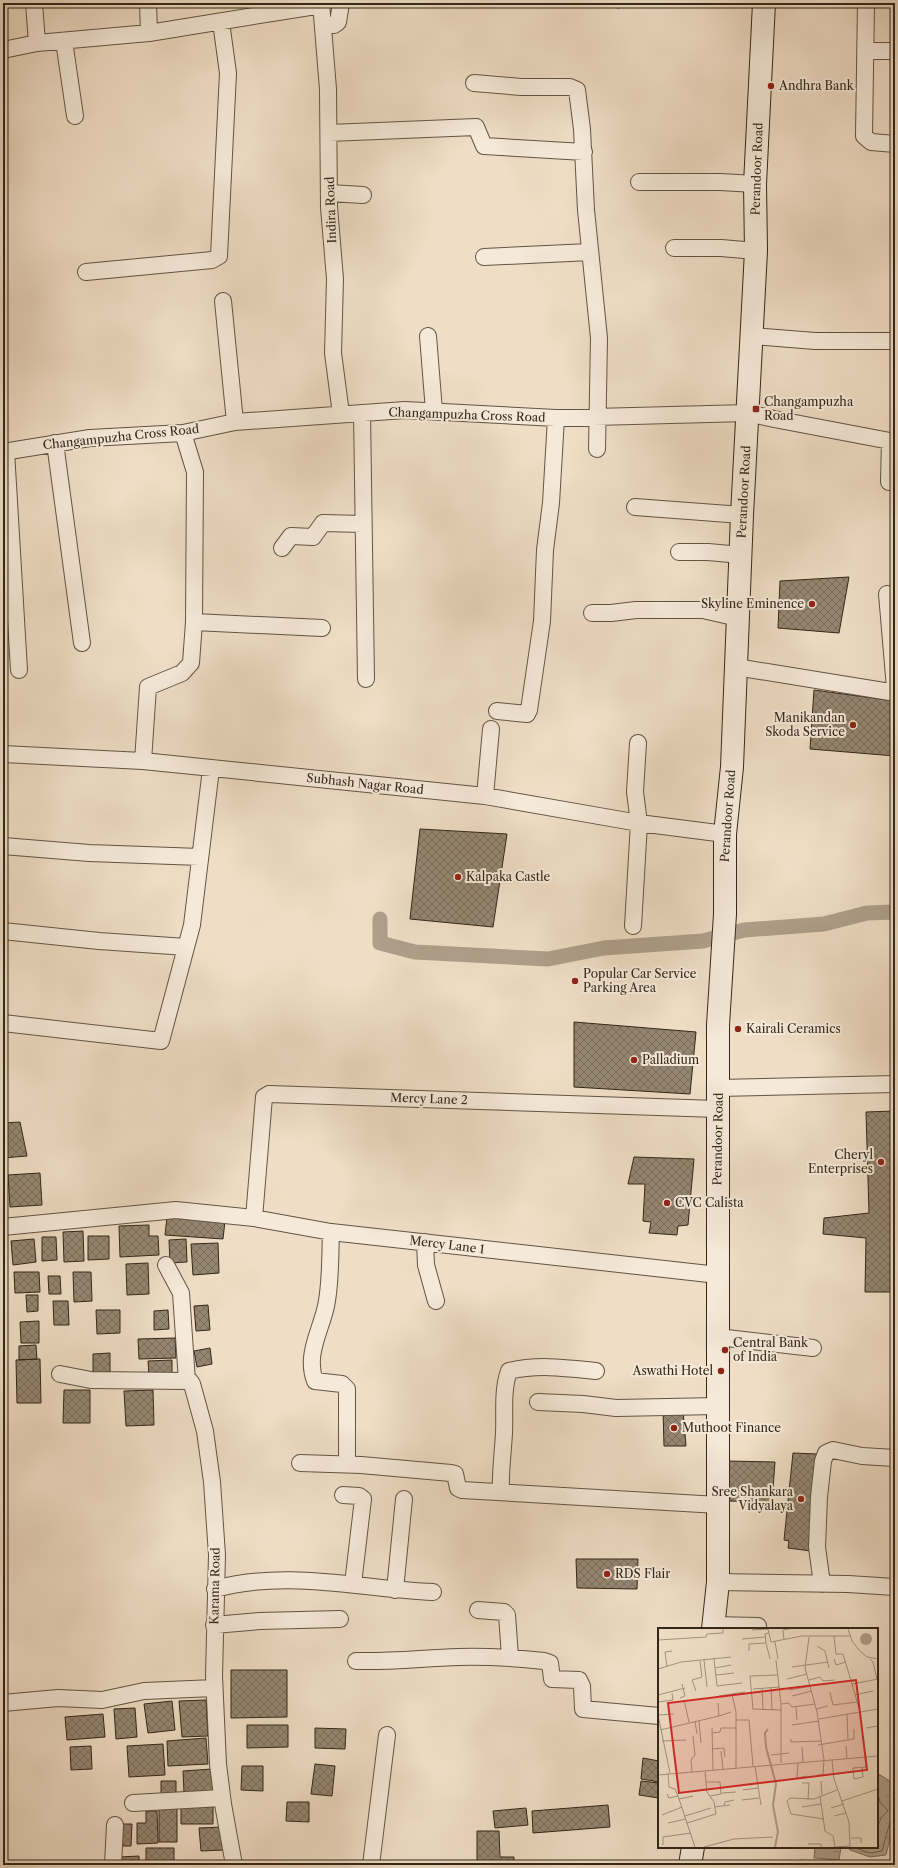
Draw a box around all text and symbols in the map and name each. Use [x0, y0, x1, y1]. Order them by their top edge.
place label: Andhra Bank [778, 78, 855, 93]
marker: Andhra Bank [766, 81, 776, 91]
street label: Perandoor Road [747, 122, 766, 216]
street label: Indira Road [322, 176, 339, 244]
place label: Changampuzha Road [764, 394, 854, 423]
street label: Changampuzha Cross Road [388, 404, 546, 425]
marker: Changampuzha Road [751, 404, 761, 414]
street label: Changampuzha Cross Road [42, 421, 201, 452]
street label: Perandoor Road [734, 445, 753, 539]
place label: Skyline Eminence [701, 596, 804, 611]
marker: Skyline Eminence [807, 599, 817, 609]
place label: Manikandan Skoda Service [765, 710, 845, 739]
marker: Manikandan Skoda Service [848, 720, 858, 730]
street label: Perandoor Road [717, 768, 738, 863]
street label: Subhash Nagar Road [306, 770, 425, 797]
place label: Kalpaka Castle [466, 869, 551, 884]
marker: Kalpaka Castle [453, 872, 463, 882]
place label: Popular Car Service Parking Area [583, 966, 697, 995]
marker: Popular Car Service Parking Area [570, 976, 580, 986]
place label: Kairali Ceramics [746, 1021, 841, 1036]
marker: Kairali Ceramics [733, 1024, 743, 1034]
place label: Palladium [642, 1052, 699, 1067]
marker: Palladium [629, 1055, 639, 1065]
street label: Mercy Lane 2 [390, 1090, 468, 1107]
street label: Perandoor Road [709, 1092, 726, 1186]
place label: Cheryl Enterprises [808, 1147, 873, 1176]
marker: Cheryl Enterprises [876, 1157, 886, 1167]
place label: CVC Calista [675, 1195, 744, 1210]
marker: CVC Calista [662, 1198, 672, 1208]
street label: Mercy Lane 1 [409, 1232, 486, 1257]
place label: Central Bank of India [733, 1335, 809, 1364]
marker: Central Bank of India [720, 1345, 730, 1355]
place label: Aswathi Hotel [632, 1363, 713, 1378]
marker: Aswathi Hotel [716, 1366, 726, 1376]
place label: Muthoot Finance [682, 1420, 781, 1435]
marker: Muthoot Finance [669, 1423, 679, 1433]
place label: Sree Shankara Vidyalaya [711, 1484, 794, 1513]
marker: Sree Shankara Vidyalaya [796, 1494, 806, 1504]
street label: Karama Road [206, 1547, 223, 1625]
place label: RDS Flair [615, 1566, 670, 1581]
marker: RDS Flair [602, 1569, 612, 1579]
inset map [658, 1628, 878, 1848]

